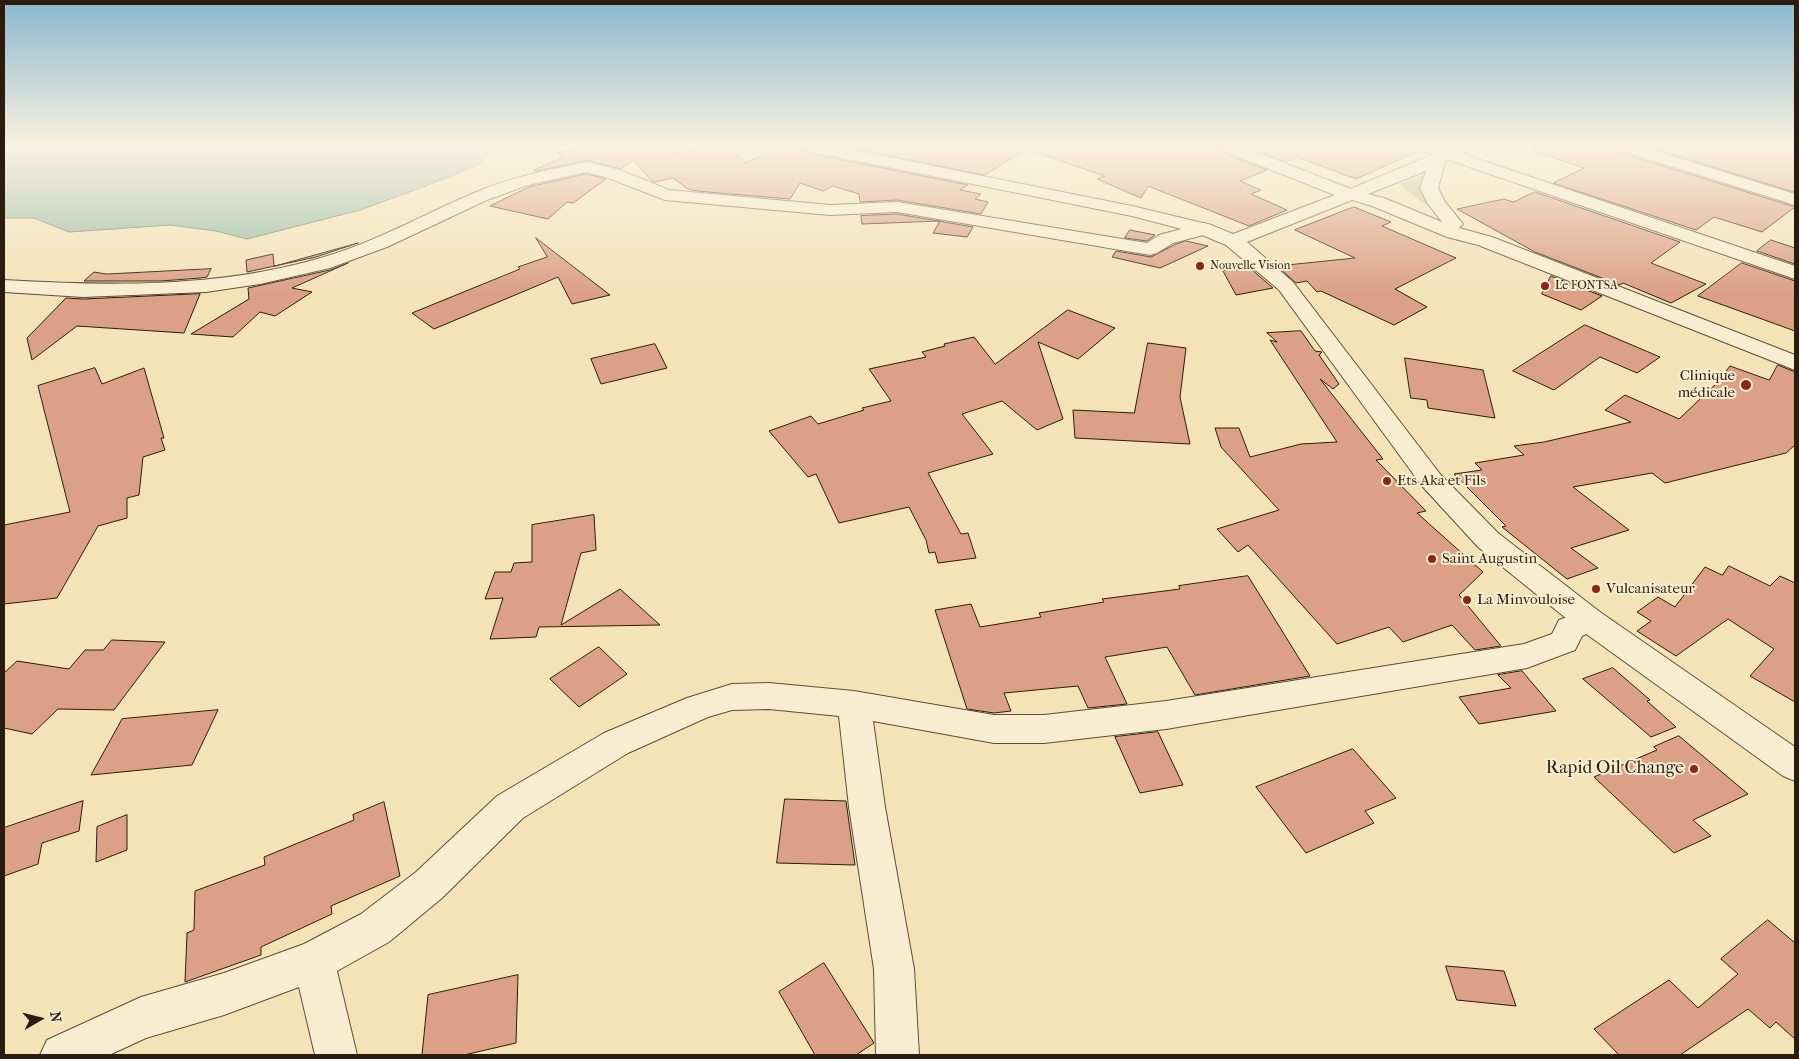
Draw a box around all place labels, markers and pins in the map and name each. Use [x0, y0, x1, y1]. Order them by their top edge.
place label: Nouvelle Vision [1210, 259, 1290, 273]
marker: Nouvelle Vision [1194, 260, 1206, 272]
place label: Le FONTSA [1555, 279, 1618, 293]
marker: Le FONTSA [1539, 280, 1551, 292]
place label: Clinique médicale [1678, 367, 1735, 402]
marker: Clinique médicale [1739, 378, 1753, 392]
place label: Ets Aka et Fils [1397, 472, 1486, 490]
marker: Ets Aka et Fils [1381, 475, 1393, 487]
place label: Saint Augustin [1442, 550, 1537, 568]
marker: Saint Augustin [1426, 553, 1438, 565]
place label: Vulcanisateur [1606, 580, 1695, 598]
marker: Vulcanisateur [1590, 583, 1602, 595]
place label: La Minvouloise [1477, 591, 1575, 609]
marker: La Minvouloise [1461, 594, 1473, 606]
place label: Rapid Oil Change [1546, 758, 1684, 780]
marker: Rapid Oil Change [1688, 763, 1700, 775]

